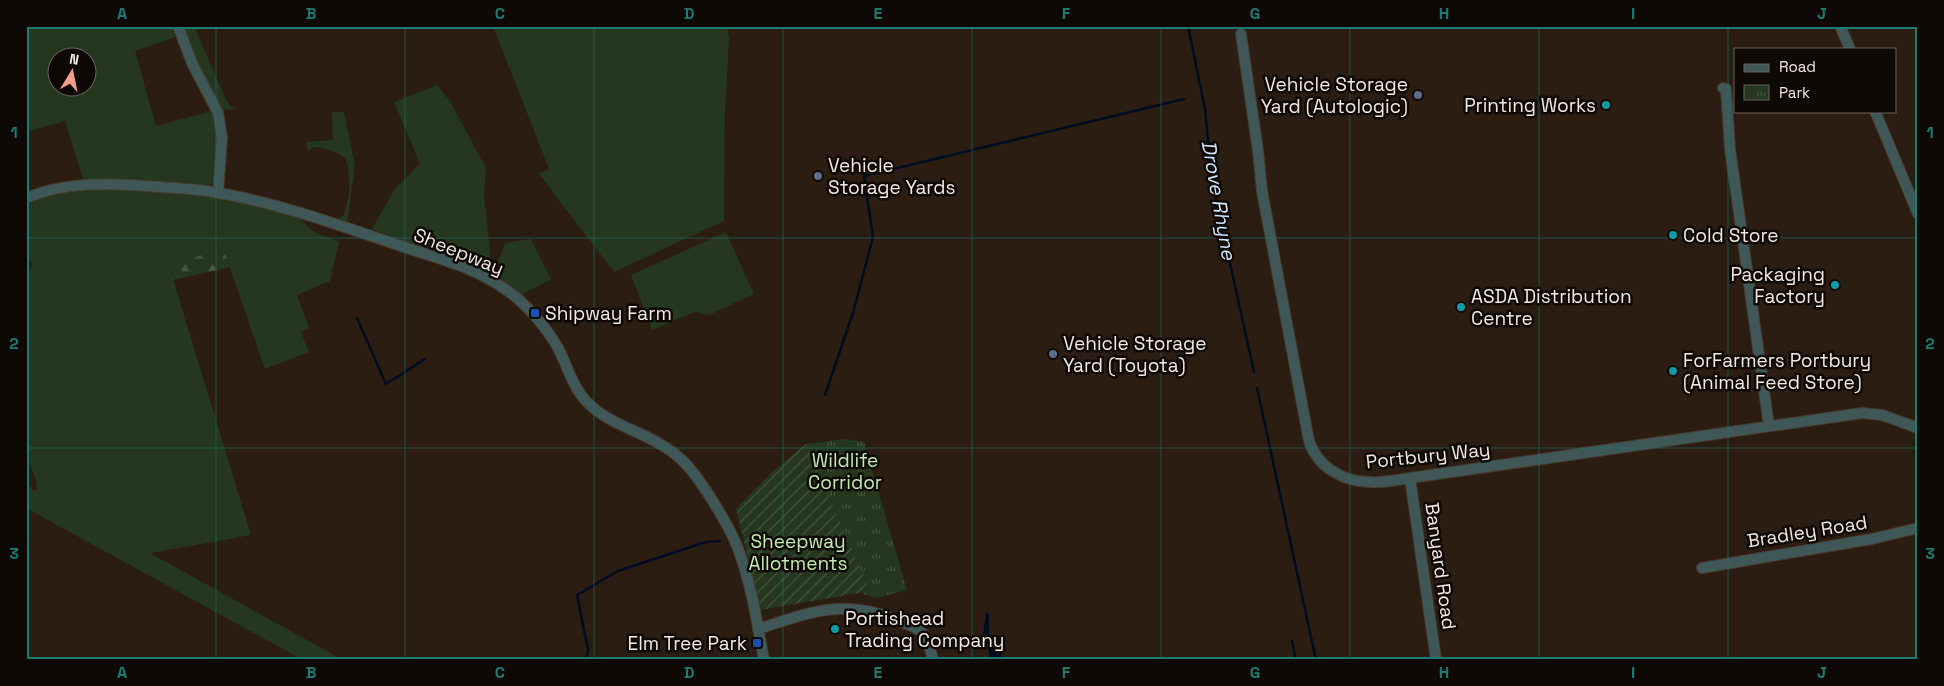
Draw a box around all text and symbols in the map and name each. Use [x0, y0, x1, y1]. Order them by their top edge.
text: A [117, 3, 127, 24]
text: B [306, 3, 316, 24]
text: C [495, 3, 505, 24]
text: D [684, 3, 694, 24]
text: E [874, 3, 883, 24]
text: F [1062, 3, 1071, 24]
text: G [1250, 3, 1260, 24]
text: H [1439, 3, 1449, 24]
text: I [1631, 3, 1635, 24]
text: J [1817, 3, 1827, 24]
north arrow [48, 48, 98, 98]
legend [1734, 48, 1896, 112]
text: N [68, 50, 80, 69]
text: Road [1779, 57, 1816, 76]
place label: Vehicle Storage Yard (Autologic) [1261, 72, 1408, 119]
text: Park [1779, 83, 1810, 102]
marker: Vehicle Storage Yard (Autologic) [1412, 89, 1424, 101]
place label: Printing Works [1464, 93, 1596, 118]
marker: Printing Works [1600, 99, 1612, 111]
text: 1 [10, 122, 18, 143]
text: 1 [1926, 122, 1934, 143]
water label: Drove Rhyne [1196, 138, 1242, 263]
place label: Vehicle Storage Yards [828, 153, 955, 200]
marker: Vehicle Storage Yards [812, 170, 824, 182]
street label: Sheepway [410, 222, 508, 281]
place label: Cold Store [1683, 223, 1779, 248]
marker: Cold Store [1667, 229, 1679, 241]
place label: Packaging Factory [1730, 262, 1825, 309]
marker: Packaging Factory [1829, 279, 1841, 291]
place label: ASDA Distribution Centre [1471, 284, 1632, 331]
place label: Shipway Farm [545, 301, 672, 326]
marker: ASDA Distribution Centre [1455, 301, 1467, 313]
marker: Shipway Farm [529, 307, 541, 319]
place label: Vehicle Storage Yard (Toyota) [1063, 331, 1206, 378]
text: 2 [9, 333, 19, 354]
text: 2 [1925, 333, 1935, 354]
marker: Vehicle Storage Yard (Toyota) [1047, 348, 1059, 360]
place label: ForFarmers Portbury (Animal Feed Store) [1683, 348, 1871, 395]
marker: ForFarmers Portbury (Animal Feed Store) [1667, 365, 1679, 377]
street label: Portbury Way [1365, 437, 1491, 474]
park label: Wildlife Corridor [808, 448, 882, 495]
street label: Banyard Road [1419, 501, 1462, 631]
street label: Bradley Road [1745, 510, 1869, 553]
park label: Sheepway Allotments [748, 529, 848, 576]
text: 3 [9, 543, 19, 564]
text: 3 [1925, 543, 1935, 564]
place label: Portishead Trading Company [845, 606, 1004, 653]
marker: Portishead Trading Company [829, 623, 841, 635]
place label: Elm Tree Park [627, 631, 747, 656]
marker: Elm Tree Park [751, 637, 763, 649]
text: A [117, 662, 127, 683]
text: B [306, 662, 316, 683]
text: C [495, 662, 505, 683]
text: D [684, 662, 694, 683]
text: E [874, 662, 883, 683]
text: F [1062, 662, 1071, 683]
text: G [1250, 662, 1260, 683]
text: H [1439, 662, 1449, 683]
text: I [1631, 662, 1635, 683]
text: J [1817, 662, 1827, 683]

